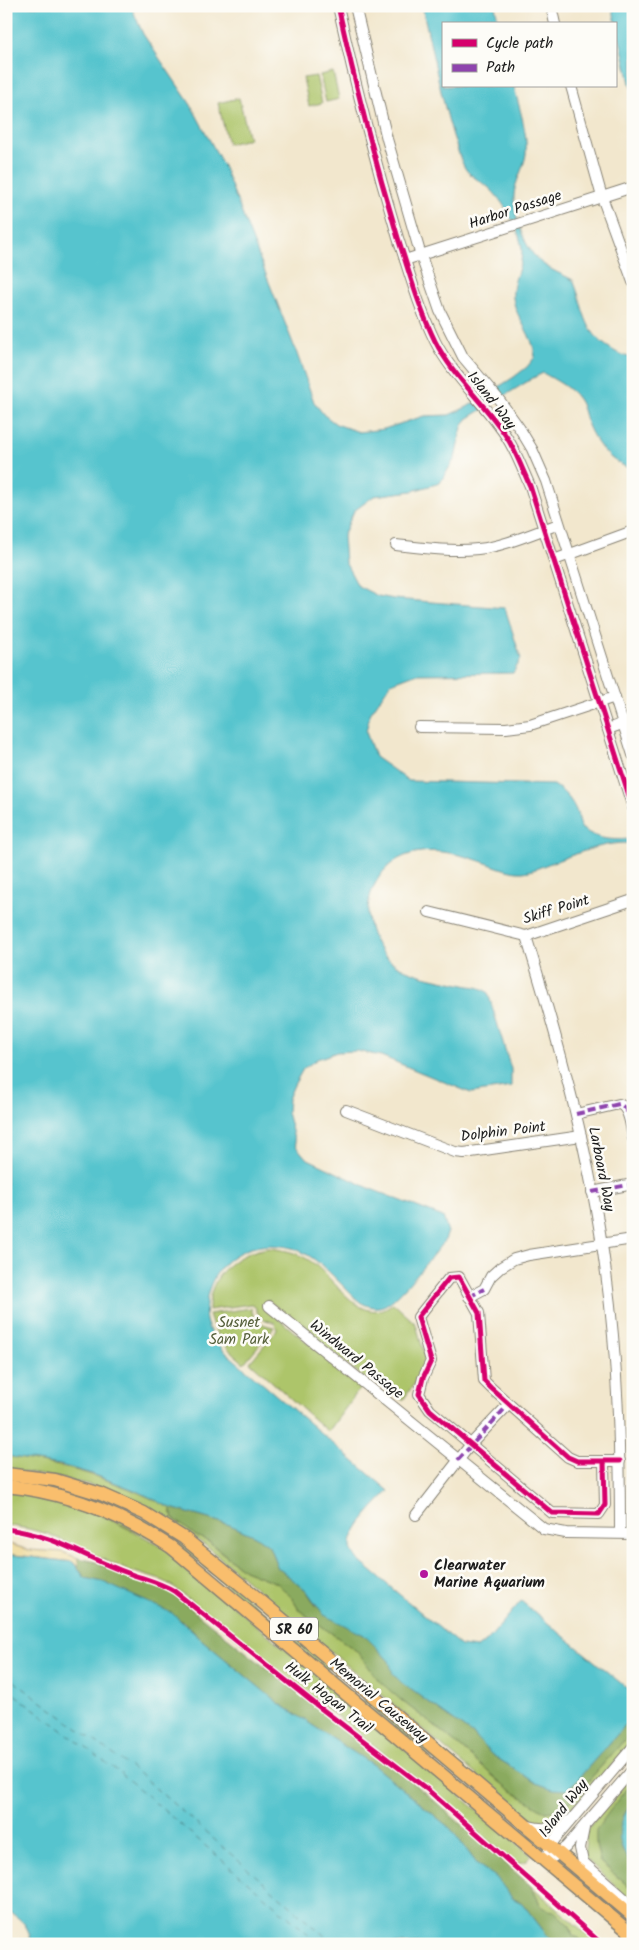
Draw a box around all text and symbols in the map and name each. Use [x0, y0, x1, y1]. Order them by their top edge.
legend [442, 22, 616, 88]
text: Cycle path [486, 32, 553, 56]
text: Path [486, 56, 515, 80]
street label: Harbor Passage [466, 184, 565, 236]
street label: Island Way [461, 366, 523, 436]
street label: Skiff Point [520, 888, 593, 931]
street label: Dolphin Point [459, 1115, 547, 1149]
street label: Larboard Way [581, 1125, 621, 1215]
park label: Susnet Sam Park [209, 1311, 270, 1352]
street label: Windward Passage [304, 1314, 409, 1406]
place label: Clearwater Marine Aquarium [434, 1554, 545, 1595]
marker: Clearwater Marine Aquarium [418, 1568, 430, 1580]
road number: SR 60 [270, 1618, 318, 1640]
street label: Memorial Causeway [323, 1652, 434, 1750]
street label: Hulk Hogan Trail [279, 1656, 378, 1740]
street label: Island Way [533, 1773, 595, 1843]

